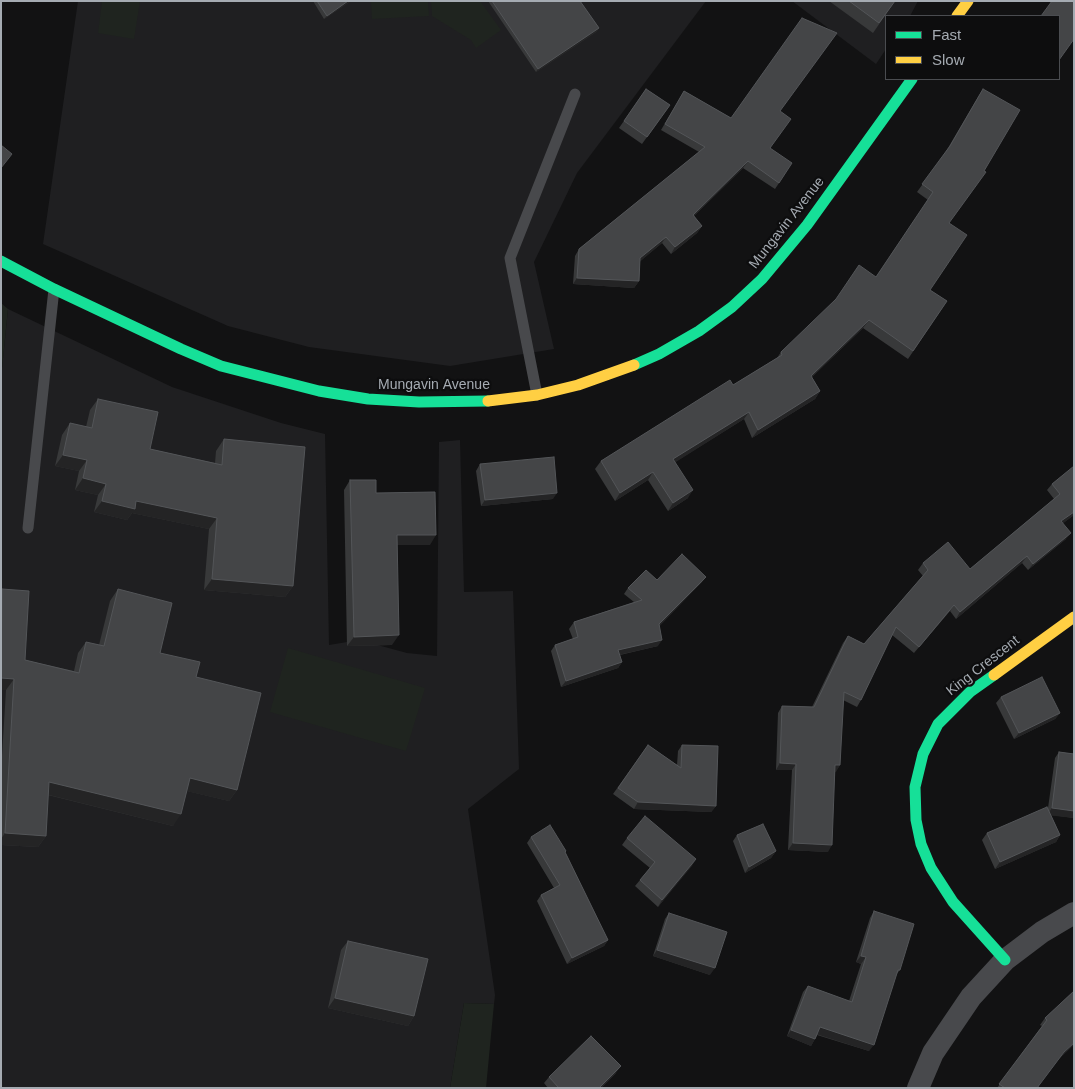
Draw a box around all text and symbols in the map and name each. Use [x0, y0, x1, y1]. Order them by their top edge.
legend [885, 15, 1060, 80]
text: Fast [932, 26, 961, 43]
text: Slow [932, 51, 965, 68]
street label: Mungavin Avenue [746, 174, 828, 272]
street label: Mungavin Avenue [378, 377, 490, 393]
street label: King Crescent [943, 632, 1023, 700]

